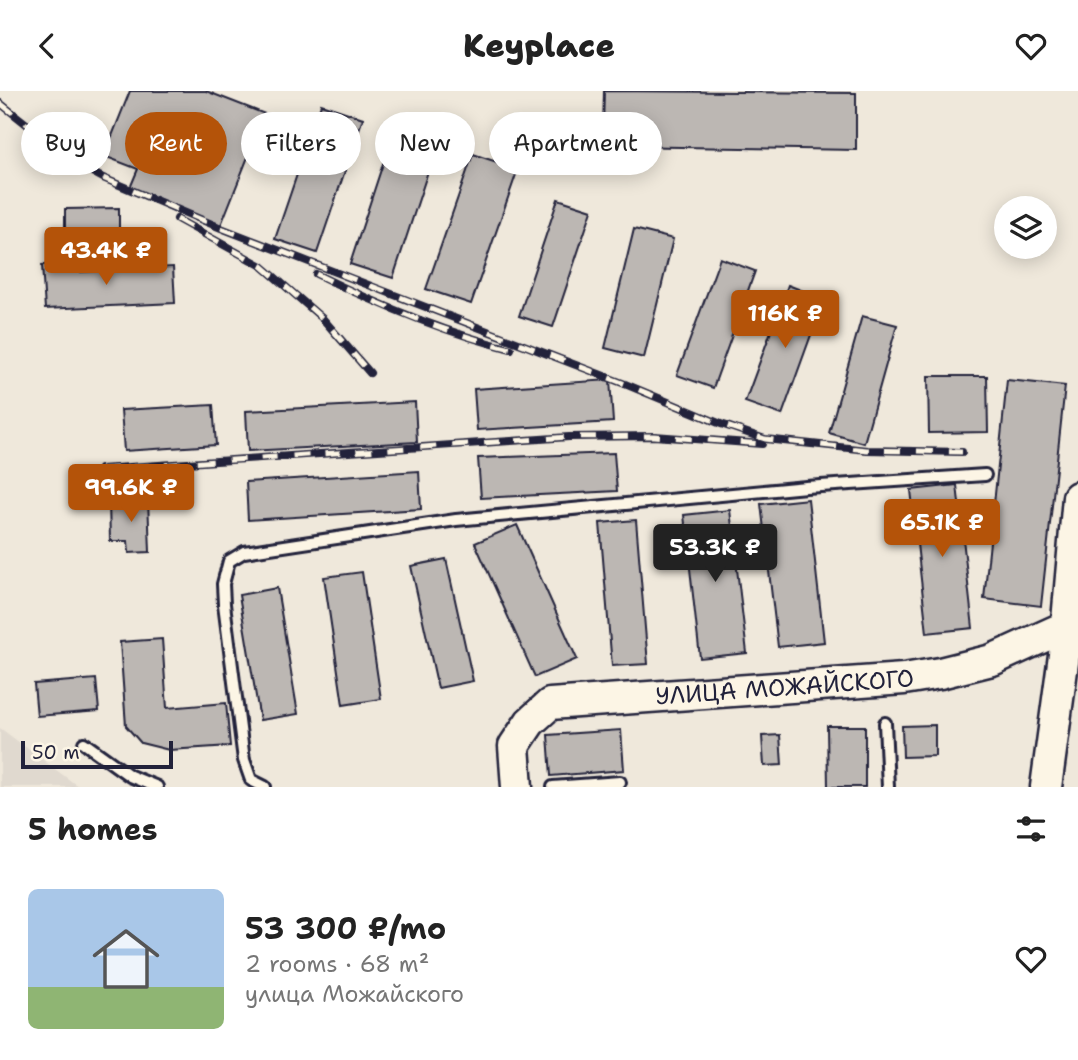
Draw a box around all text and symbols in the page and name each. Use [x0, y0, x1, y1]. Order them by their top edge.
text: Keyplace [463, 24, 615, 67]
icon: back [28, 27, 66, 65]
icon: heart [1012, 27, 1050, 65]
chip: Buy [21, 112, 111, 175]
chip: Rent [125, 112, 227, 175]
chip: Filters [241, 112, 361, 175]
chip: New [375, 112, 475, 175]
chip: Apartment [489, 112, 662, 175]
map controls [994, 196, 1057, 259]
button: layers [994, 196, 1057, 259]
pin: 43.4K ₽ [41, 227, 171, 287]
text: 43.4K ₽ [60, 235, 152, 265]
pin: 116K ₽ [728, 291, 842, 350]
text: 116K ₽ [747, 298, 823, 328]
pin: 99.6K ₽ [66, 465, 196, 524]
text: 99.6K ₽ [84, 472, 178, 502]
pin: 65.1K ₽ [877, 499, 1007, 559]
text: 65.1K ₽ [900, 507, 984, 537]
pin: 53.3K ₽ [650, 525, 780, 584]
text: 53.3K ₽ [669, 532, 761, 562]
street label: УЛИЦА МОЖАЙСКОГО [654, 662, 916, 713]
scale bar [21, 738, 173, 770]
text: 50 m [32, 740, 80, 765]
text: 5 homes [28, 809, 158, 850]
icon: filters [1012, 810, 1050, 848]
text: 53 300 ₽/mo [245, 908, 446, 949]
icon: home [84, 917, 168, 1001]
icon: heart [1012, 940, 1050, 978]
text: 2 rooms · 68 m² [245, 949, 429, 979]
text: улица Можайского [245, 979, 464, 1009]

